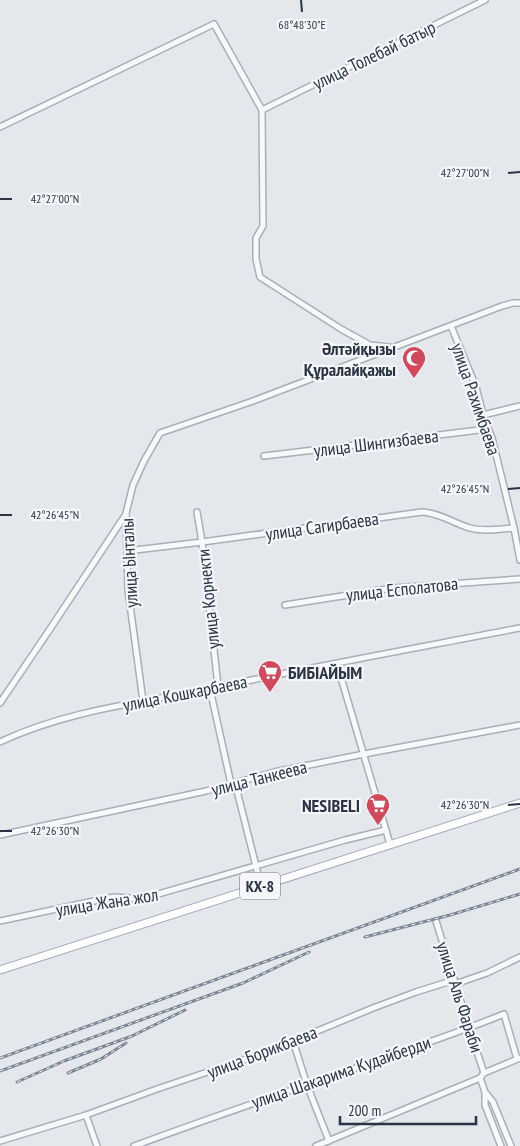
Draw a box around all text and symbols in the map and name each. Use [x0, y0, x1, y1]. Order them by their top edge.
street label: улица Толебай батыр [309, 15, 439, 95]
text: 68°48'30"E [278, 17, 326, 32]
text: 42°27'00"N [441, 165, 489, 180]
text: 42°27'00"N [31, 191, 79, 206]
place label: Әлтәйқызы Құралайқажы [304, 337, 396, 381]
street label: улица Рахимбаева [446, 340, 506, 458]
mosque icon: Әлтәйқызы Құралайқажы [401, 345, 427, 379]
street label: улица Шингизбаева [312, 424, 440, 462]
text: 42°26'45"N [441, 481, 489, 496]
text: 42°26'45"N [31, 507, 79, 522]
street label: улица Сагирбаева [264, 507, 380, 545]
street label: улица Ынталы [115, 518, 143, 608]
street label: улица Корнекти [191, 548, 225, 650]
street label: улица Есполатова [345, 572, 459, 606]
supermarket icon: БИБІАЙЫМ [257, 659, 283, 693]
place label: БИБІАЙЫМ [288, 661, 362, 684]
street label: улица Кошкарбаева [121, 670, 249, 716]
street label: улица Танкеева [209, 755, 309, 801]
supermarket icon: NESIBELI [365, 792, 391, 826]
place label: NESIBELI [302, 794, 360, 817]
text: 42°26'30"N [441, 797, 489, 812]
text: 42°26'30"N [31, 823, 79, 838]
road number: КХ-8 [240, 872, 280, 899]
street label: улица Жана жол [54, 883, 160, 921]
street label: улица Аль Фараби [431, 939, 489, 1055]
street label: улица Борикбаева [204, 1020, 320, 1084]
street label: улица Шакарима Кудайберди [248, 1031, 434, 1113]
scale bar [340, 1094, 476, 1126]
text: 200 m [348, 1101, 381, 1120]

